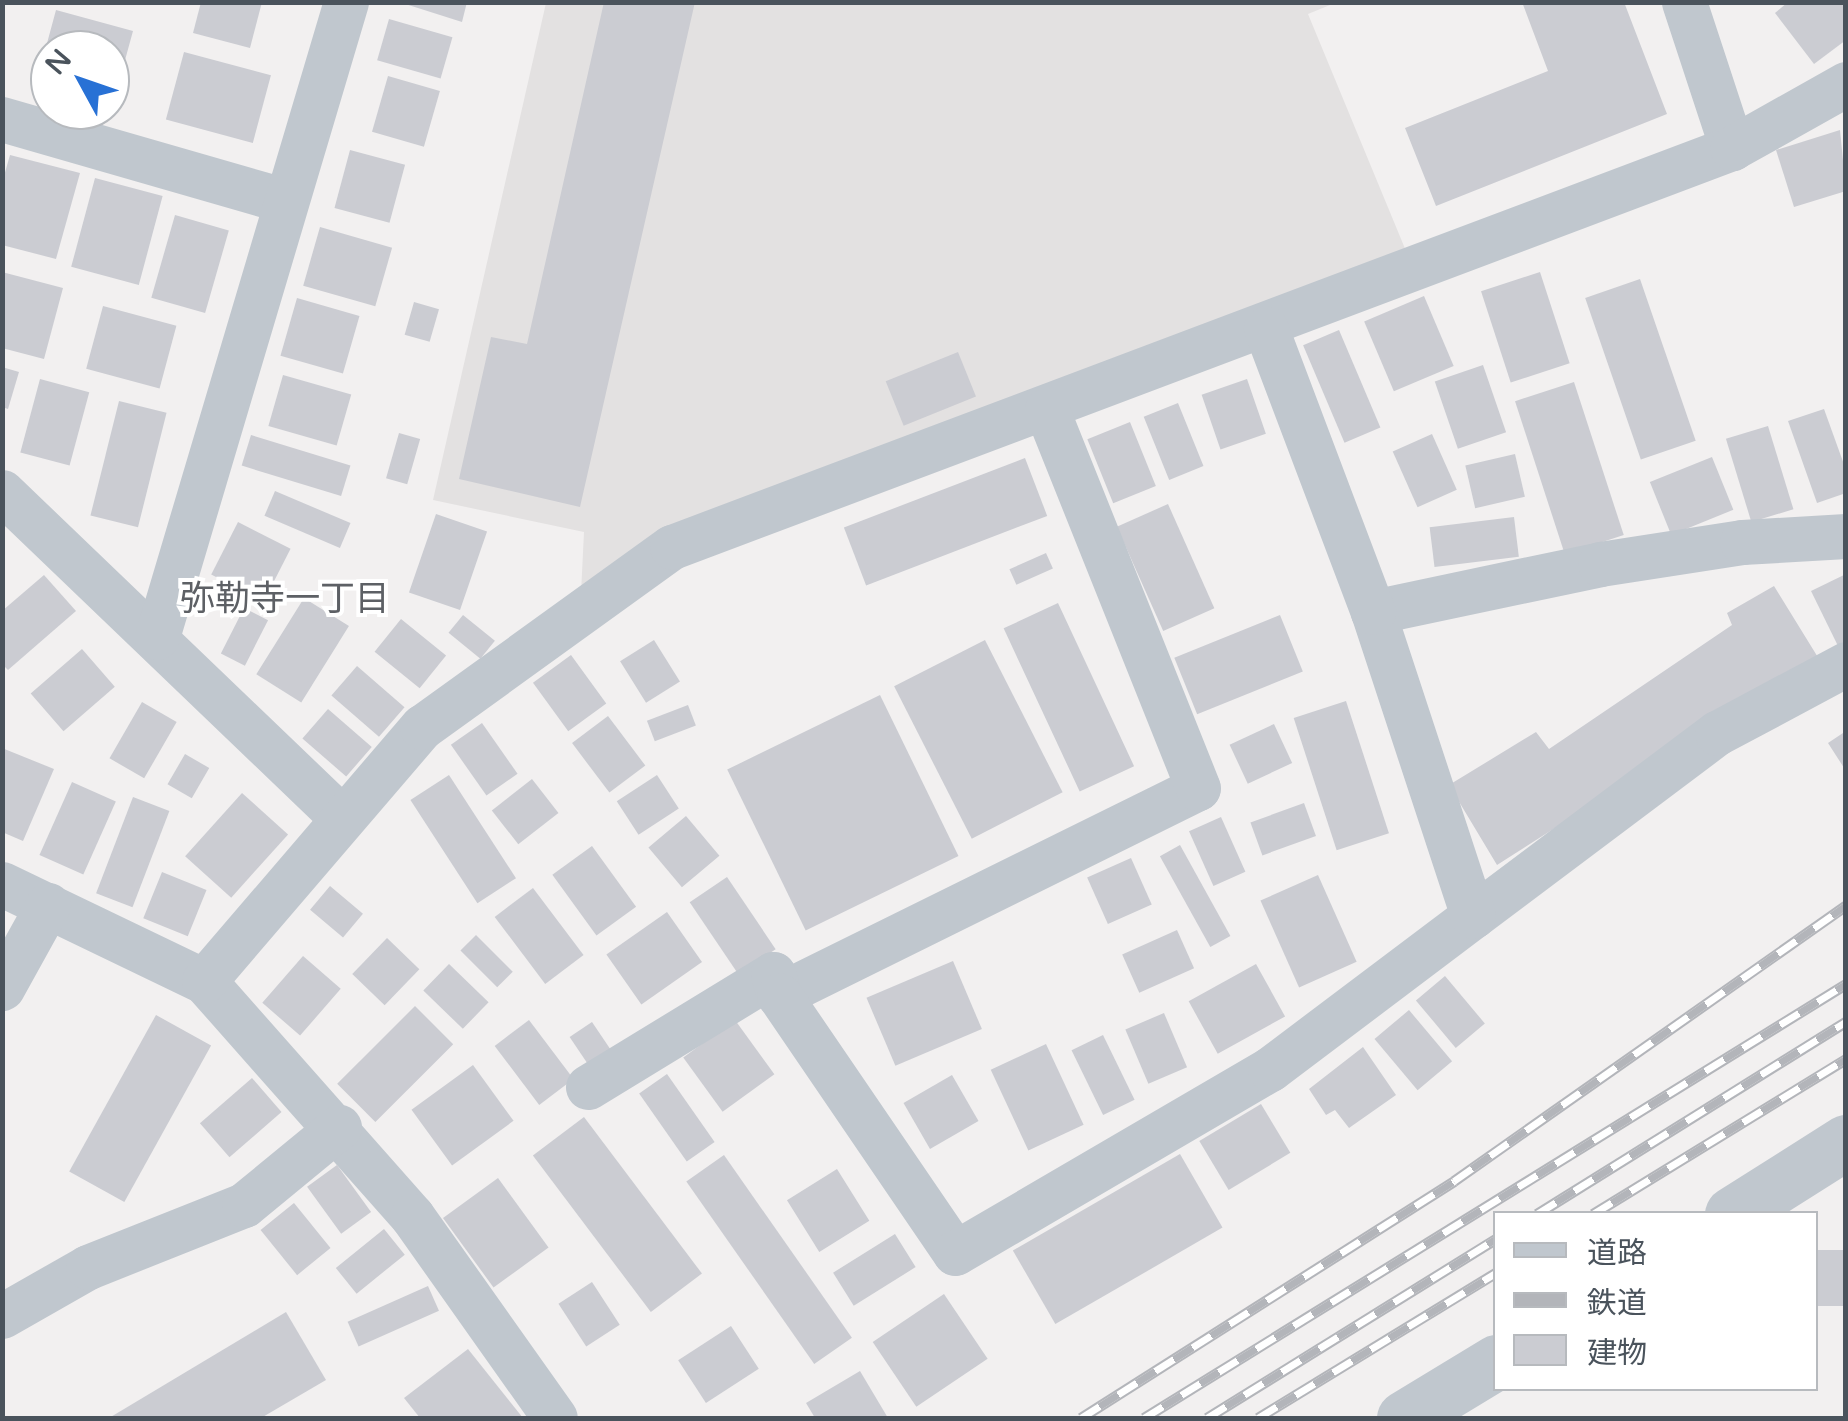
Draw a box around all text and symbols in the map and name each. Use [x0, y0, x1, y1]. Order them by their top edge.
north arrow [30, 30, 130, 130]
text: N [38, 42, 79, 82]
district label: 弥勒寺一丁目 [180, 578, 390, 620]
legend [1493, 1211, 1818, 1391]
text: 道路 [1587, 1235, 1647, 1272]
text: 鉄道 [1587, 1285, 1647, 1322]
text: 建物 [1587, 1335, 1647, 1372]

